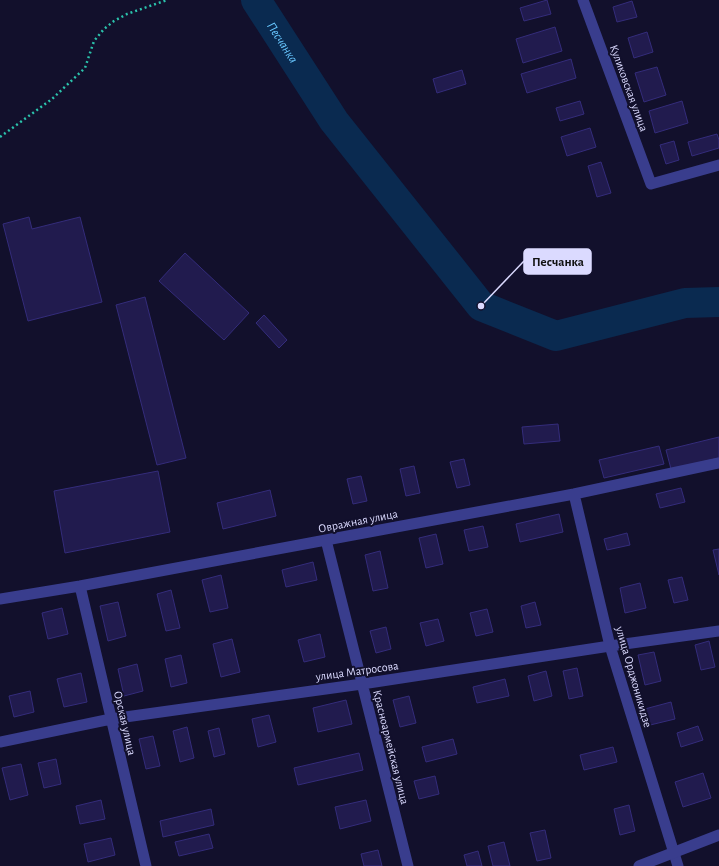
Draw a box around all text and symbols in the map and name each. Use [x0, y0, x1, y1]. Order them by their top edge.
water label: Песчанка [264, 20, 300, 66]
street label: Куликовская улица [607, 43, 650, 134]
callout: Песчанка [524, 249, 591, 274]
text: Песчанка [532, 256, 584, 269]
street label: Овражная улица [317, 507, 400, 536]
street label: улица Орджоникидзе [613, 624, 654, 729]
street label: улица Матросова [314, 659, 400, 684]
street label: Красноармейская улица [370, 689, 411, 806]
street label: Орская улица [111, 690, 138, 757]

